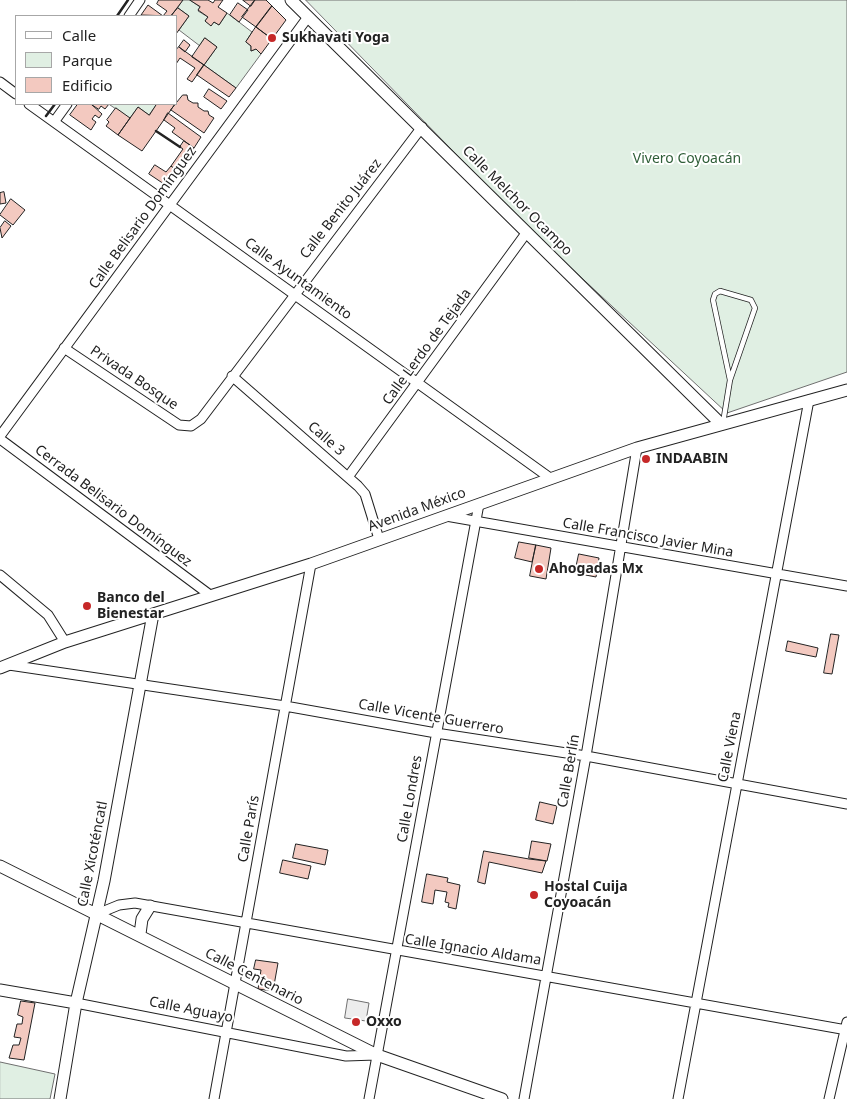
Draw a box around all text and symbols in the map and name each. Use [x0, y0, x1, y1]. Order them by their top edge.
legend [15, 15, 178, 105]
text: Calle [62, 25, 96, 45]
place label: Sukhavati Yoga [282, 30, 389, 46]
marker: Sukhavati Yoga [266, 32, 278, 44]
text: Parque [62, 50, 112, 70]
text: Edificio [62, 75, 113, 95]
street label: Calle Melchor Ocampo [459, 143, 575, 259]
street label: Calle Belisario Domínguez [86, 144, 200, 292]
park label: Vivero Coyoacán [633, 151, 741, 167]
street label: Calle Benito Juárez [297, 156, 385, 262]
street label: Calle Ayuntamiento [241, 234, 355, 324]
street label: Calle Lerdo de Tejada [379, 286, 475, 408]
street label: Privada Bosque [87, 342, 181, 414]
street label: Calle 3 [304, 418, 348, 460]
street label: Cerrada Belisario Domínguez [31, 442, 195, 570]
place label: INDAABIN [656, 451, 728, 467]
marker: INDAABIN [640, 453, 652, 465]
street label: Avenida México [366, 485, 468, 535]
street label: Calle Francisco Javier Mina [561, 515, 735, 561]
place label: Ahogadas Mx [549, 561, 643, 577]
marker: Ahogadas Mx [533, 563, 545, 575]
place label: Banco del Bienestar [97, 590, 165, 622]
marker: Banco del Bienestar [81, 600, 93, 612]
street label: Calle Vicente Guerrero [357, 696, 505, 738]
street label: Calle Viena [715, 710, 745, 784]
street label: Calle Berlín [554, 733, 584, 809]
street label: Calle Londres [394, 754, 426, 844]
street label: Calle París [235, 794, 263, 864]
street label: Calle Xicoténcatl [75, 800, 111, 908]
place label: Hostal Cuija Coyoacán [544, 879, 628, 912]
marker: Hostal Cuija Coyoacán [528, 889, 540, 901]
street label: Calle Ignacio Aldama [404, 931, 542, 969]
street label: Calle Centenario [202, 945, 306, 1009]
street label: Calle Aguayo [148, 994, 234, 1026]
place label: Oxxo [366, 1014, 402, 1030]
marker: Oxxo [350, 1016, 362, 1028]

